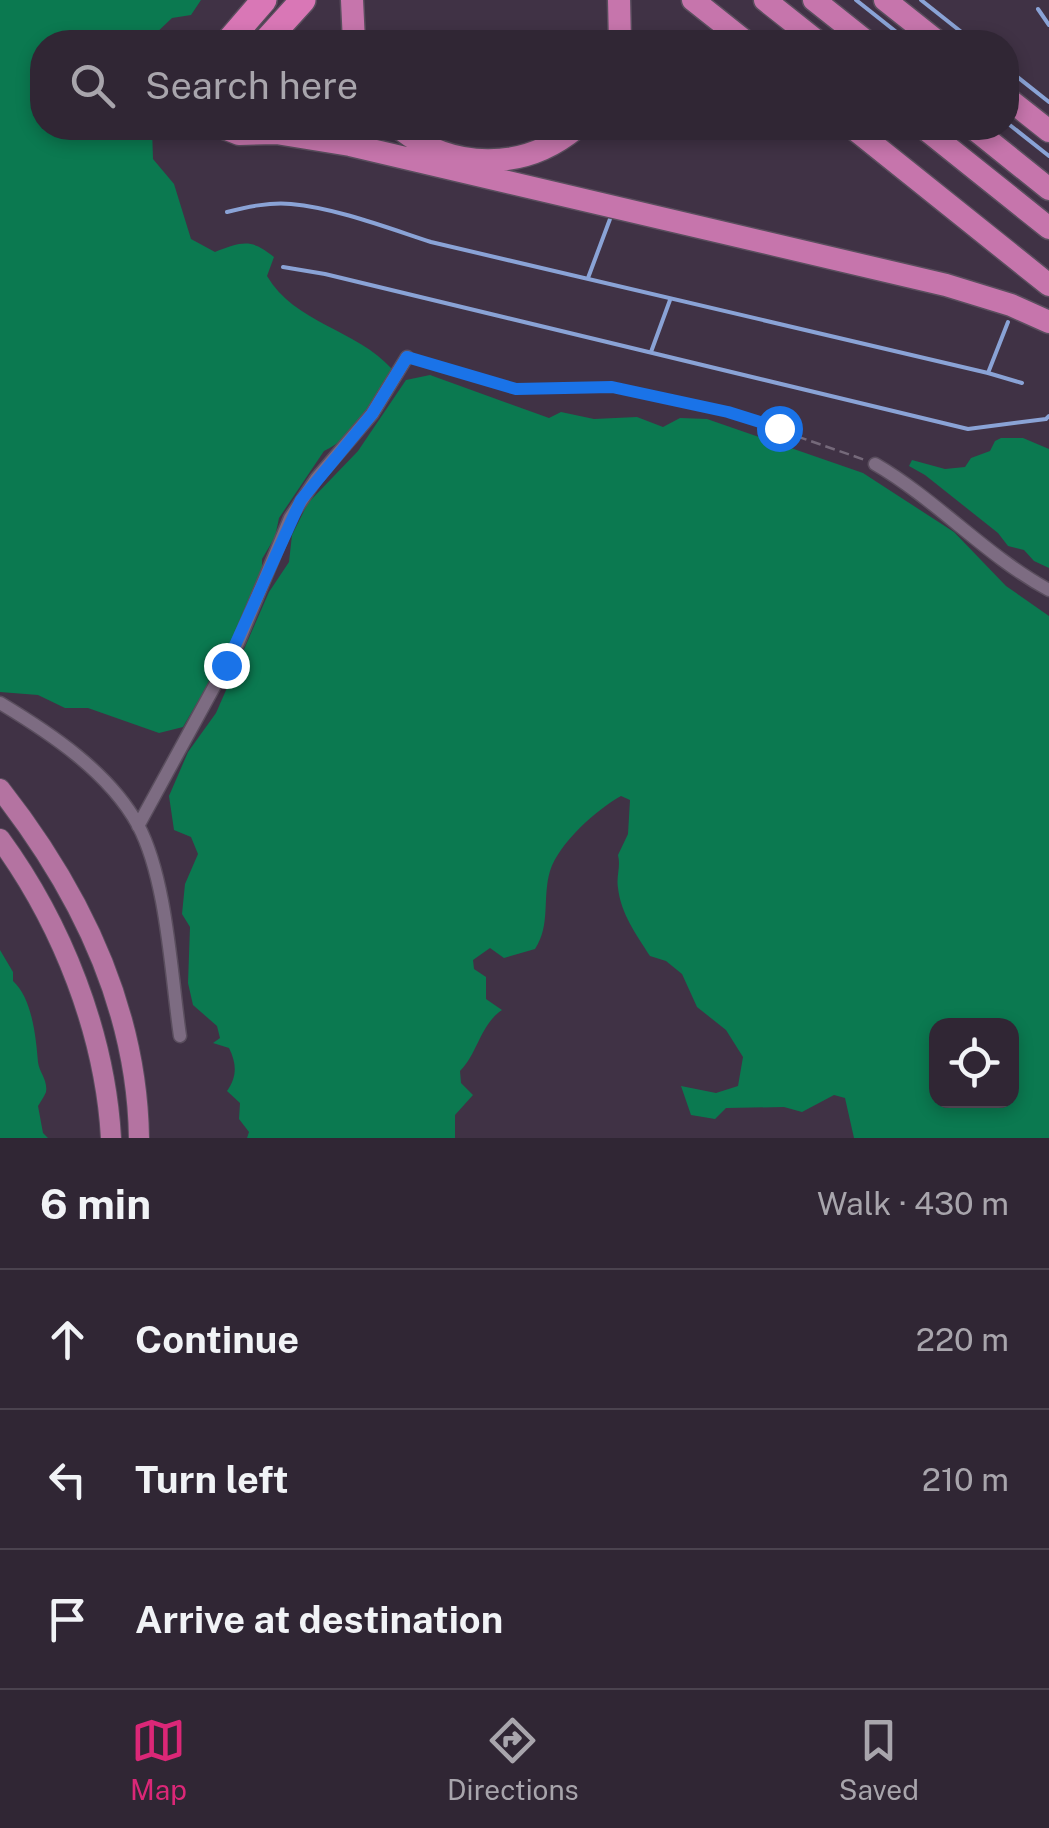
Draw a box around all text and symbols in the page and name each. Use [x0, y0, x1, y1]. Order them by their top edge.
search box [30, 30, 1019, 140]
icon: search [65, 58, 120, 113]
text: Search here [145, 63, 358, 108]
route start [757, 406, 803, 452]
route end [204, 643, 250, 689]
map controls [929, 1018, 1019, 1108]
button: locate [929, 1018, 1019, 1108]
text: 6 min [40, 1179, 151, 1228]
text: Walk · 430 m [817, 1185, 1009, 1222]
icon: ahead [40, 1312, 95, 1367]
text: Continue [135, 1317, 299, 1362]
text: 220 m [916, 1321, 1009, 1358]
icon: left [40, 1452, 95, 1507]
text: Turn left [135, 1457, 289, 1502]
text: 210 m [922, 1461, 1009, 1498]
icon: arrive [40, 1592, 95, 1647]
text: Arrive at destination [135, 1597, 503, 1642]
tab: Map [130, 1713, 187, 1806]
tab: Directions [447, 1713, 579, 1806]
tab: Saved [839, 1713, 919, 1806]

